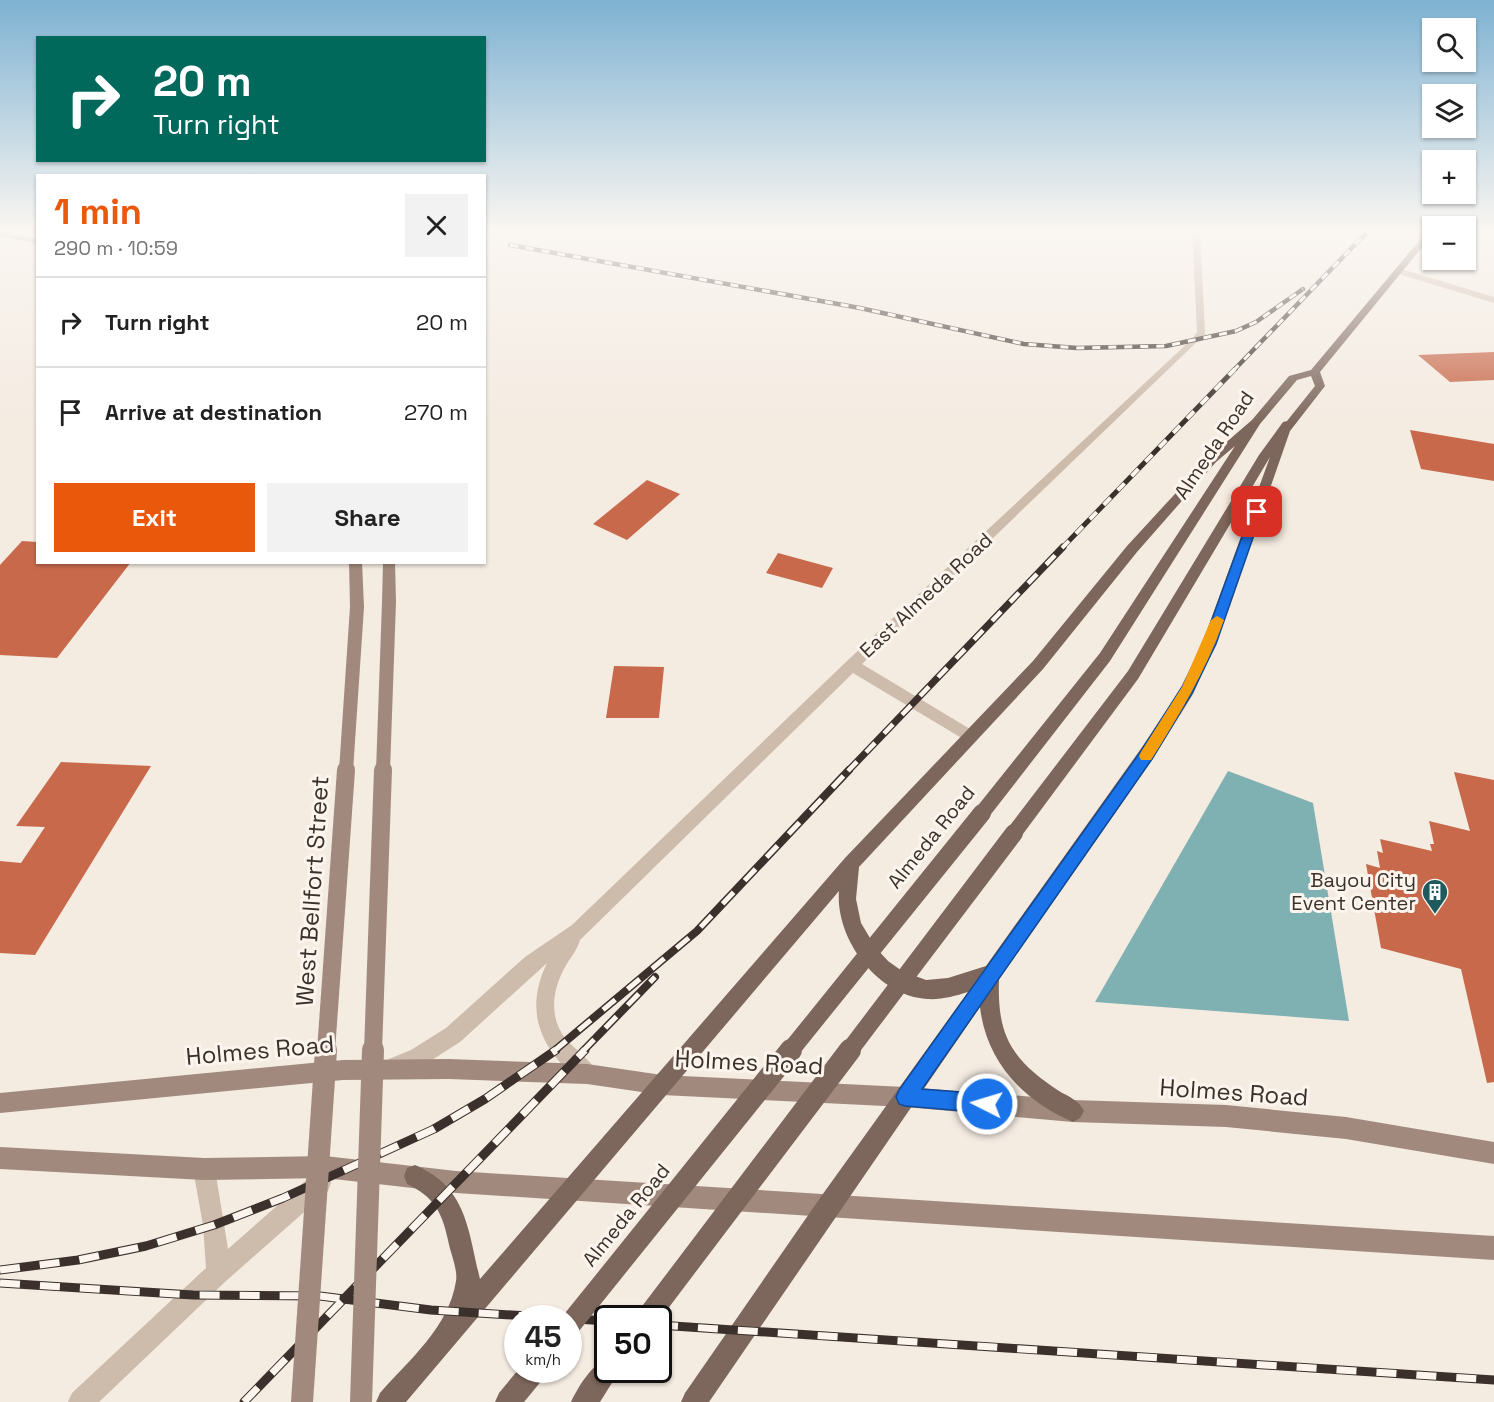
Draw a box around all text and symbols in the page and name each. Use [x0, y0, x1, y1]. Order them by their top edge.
map controls [1422, 18, 1476, 270]
button: search [1422, 18, 1476, 72]
text: 20 m [153, 55, 252, 108]
icon: right [54, 60, 132, 138]
button: layers [1422, 84, 1476, 138]
text: Turn right [153, 107, 280, 142]
button: + [1422, 150, 1476, 204]
text: 1 min [54, 189, 142, 235]
button: close [405, 194, 468, 257]
button: − [1422, 216, 1476, 270]
text: 290 m · 10:59 [54, 235, 178, 261]
icon: right [54, 306, 87, 339]
text: Turn right [105, 308, 210, 336]
text: 20 m [416, 308, 468, 336]
street label: Almeda Road [1168, 386, 1260, 504]
icon: arrive [54, 396, 87, 429]
text: Arrive at destination [105, 398, 322, 426]
text: 270 m [404, 398, 468, 426]
button: Exit [54, 483, 255, 552]
button: Share [267, 483, 468, 552]
pin [1231, 486, 1282, 537]
icon: arrive [1240, 495, 1273, 528]
street label: East Almeda Road [854, 527, 998, 663]
street label: West Bellfort Street [288, 775, 336, 1007]
street label: Almeda Road [882, 780, 980, 894]
place label: Bayou City Event Center [1291, 867, 1416, 916]
building icon: Bayou City Event Center [1420, 877, 1450, 915]
street label: Holmes Road [184, 1028, 336, 1072]
street label: Holmes Road [674, 1043, 824, 1081]
street label: Holmes Road [1159, 1071, 1309, 1113]
position arrow [955, 1072, 1019, 1136]
street label: Almeda Road [577, 1158, 675, 1272]
speed limit sign: 50 [594, 1305, 672, 1383]
text: 45 [524, 1317, 562, 1356]
text: km/h [525, 1350, 561, 1369]

